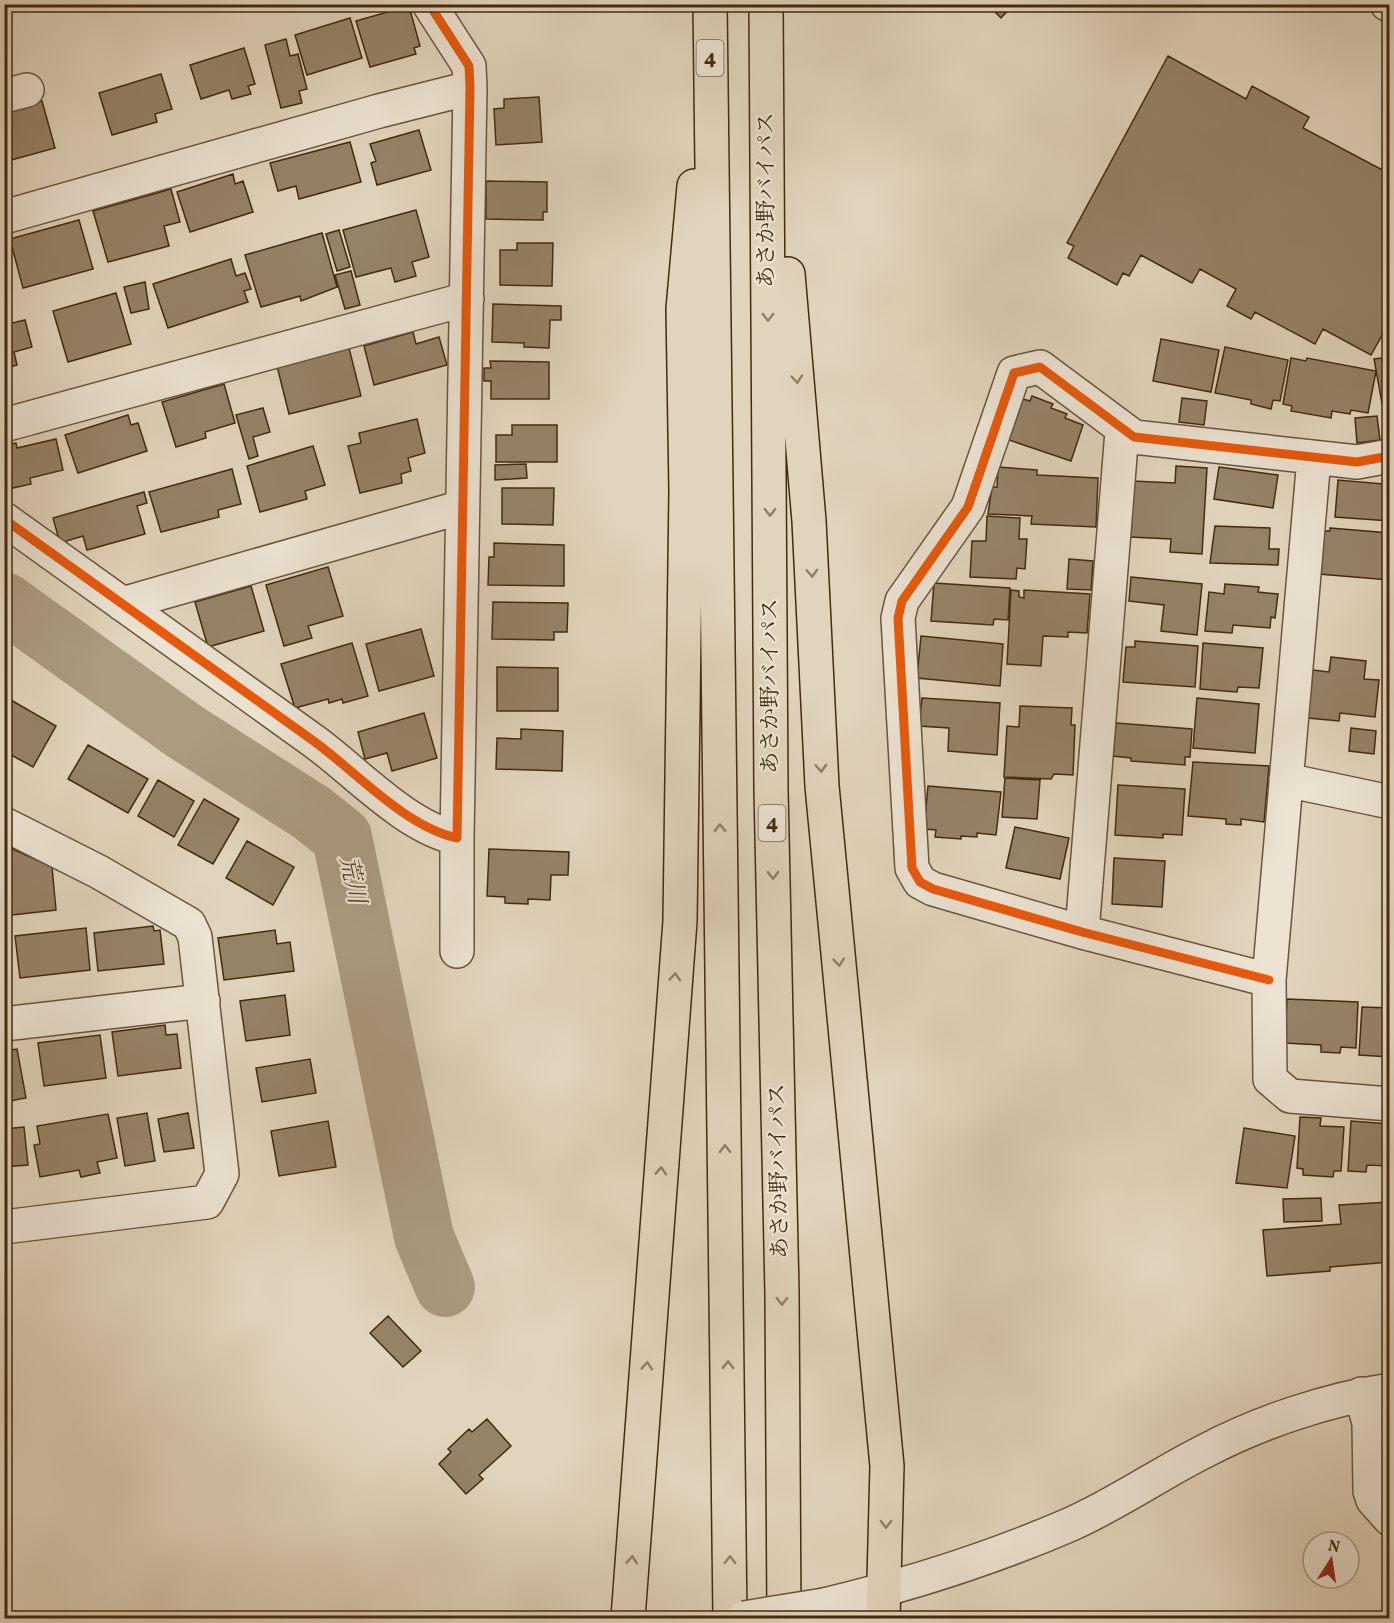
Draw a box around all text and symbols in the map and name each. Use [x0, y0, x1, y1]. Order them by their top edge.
road number: 4 [696, 40, 724, 76]
street label: あさか野バイパス [752, 112, 783, 288]
one-way arrow [762, 312, 774, 321]
one-way arrow [790, 374, 803, 383]
one-way arrow [764, 507, 776, 516]
one-way arrow [805, 569, 818, 578]
street label: あさか野バイパス [756, 598, 787, 774]
one-way arrow [814, 763, 827, 772]
road number: 4 [758, 805, 786, 841]
one-way arrow [714, 824, 726, 833]
water label: 荒川 [329, 853, 373, 910]
one-way arrow [767, 870, 779, 879]
one-way arrow [832, 957, 845, 966]
one-way arrow [669, 972, 682, 981]
street label: あさか野バイパス [763, 1083, 797, 1259]
one-way arrow [719, 1145, 731, 1154]
one-way arrow [654, 1167, 667, 1176]
one-way arrow [776, 1296, 788, 1305]
one-way arrow [640, 1361, 653, 1370]
one-way arrow [722, 1361, 734, 1370]
one-way arrow [880, 1520, 892, 1529]
north arrow [1301, 1530, 1361, 1590]
text: N [1326, 1535, 1342, 1559]
one-way arrow [625, 1556, 638, 1565]
one-way arrow [724, 1556, 736, 1565]

